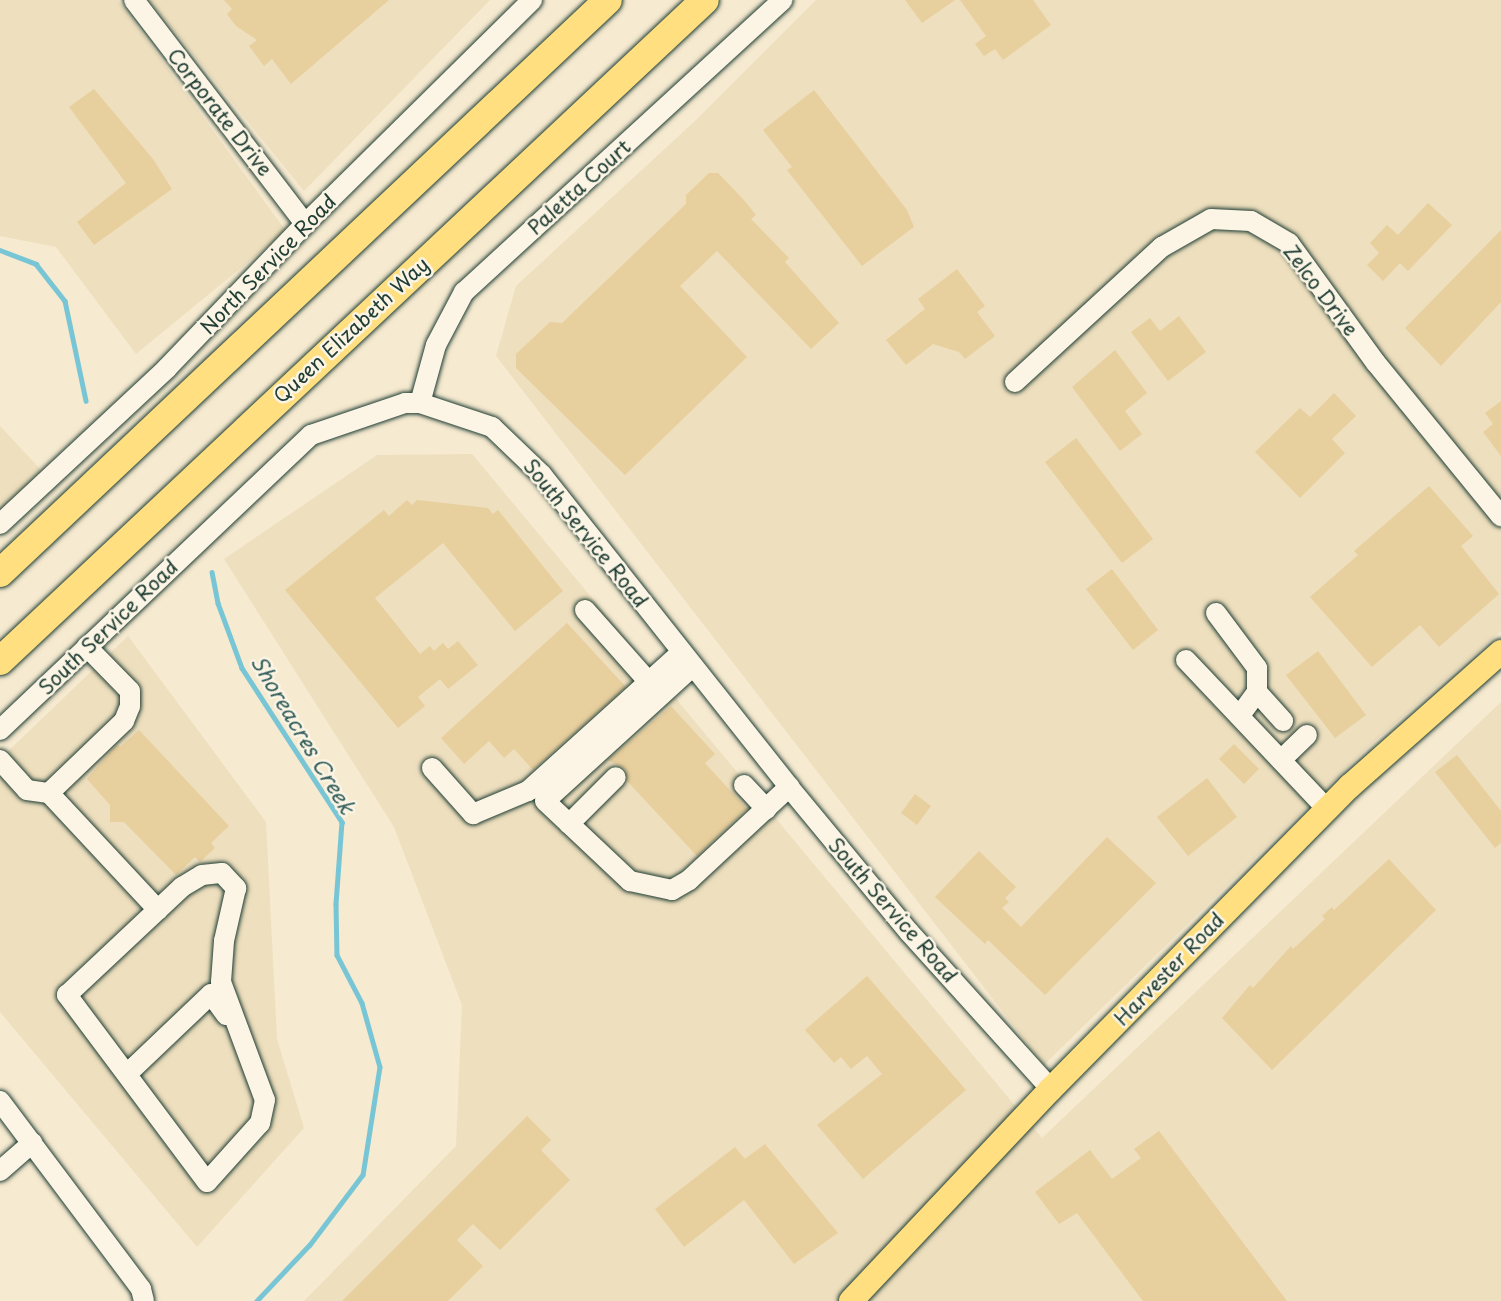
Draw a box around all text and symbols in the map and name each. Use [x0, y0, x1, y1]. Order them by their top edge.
street label: Corporate Drive [163, 44, 277, 180]
street label: Paletta Court [522, 134, 636, 240]
street label: North Service Road [195, 189, 341, 339]
street label: Zelco Drive [1279, 240, 1363, 340]
street label: Queen Elizabeth Way [268, 251, 434, 409]
street label: South Service Road [519, 454, 653, 612]
street label: South Service Road [34, 555, 182, 699]
water label: Shoreacres Creek [247, 650, 361, 818]
street label: South Service Road [824, 833, 962, 987]
street label: Harvester Road [1109, 907, 1229, 1031]

